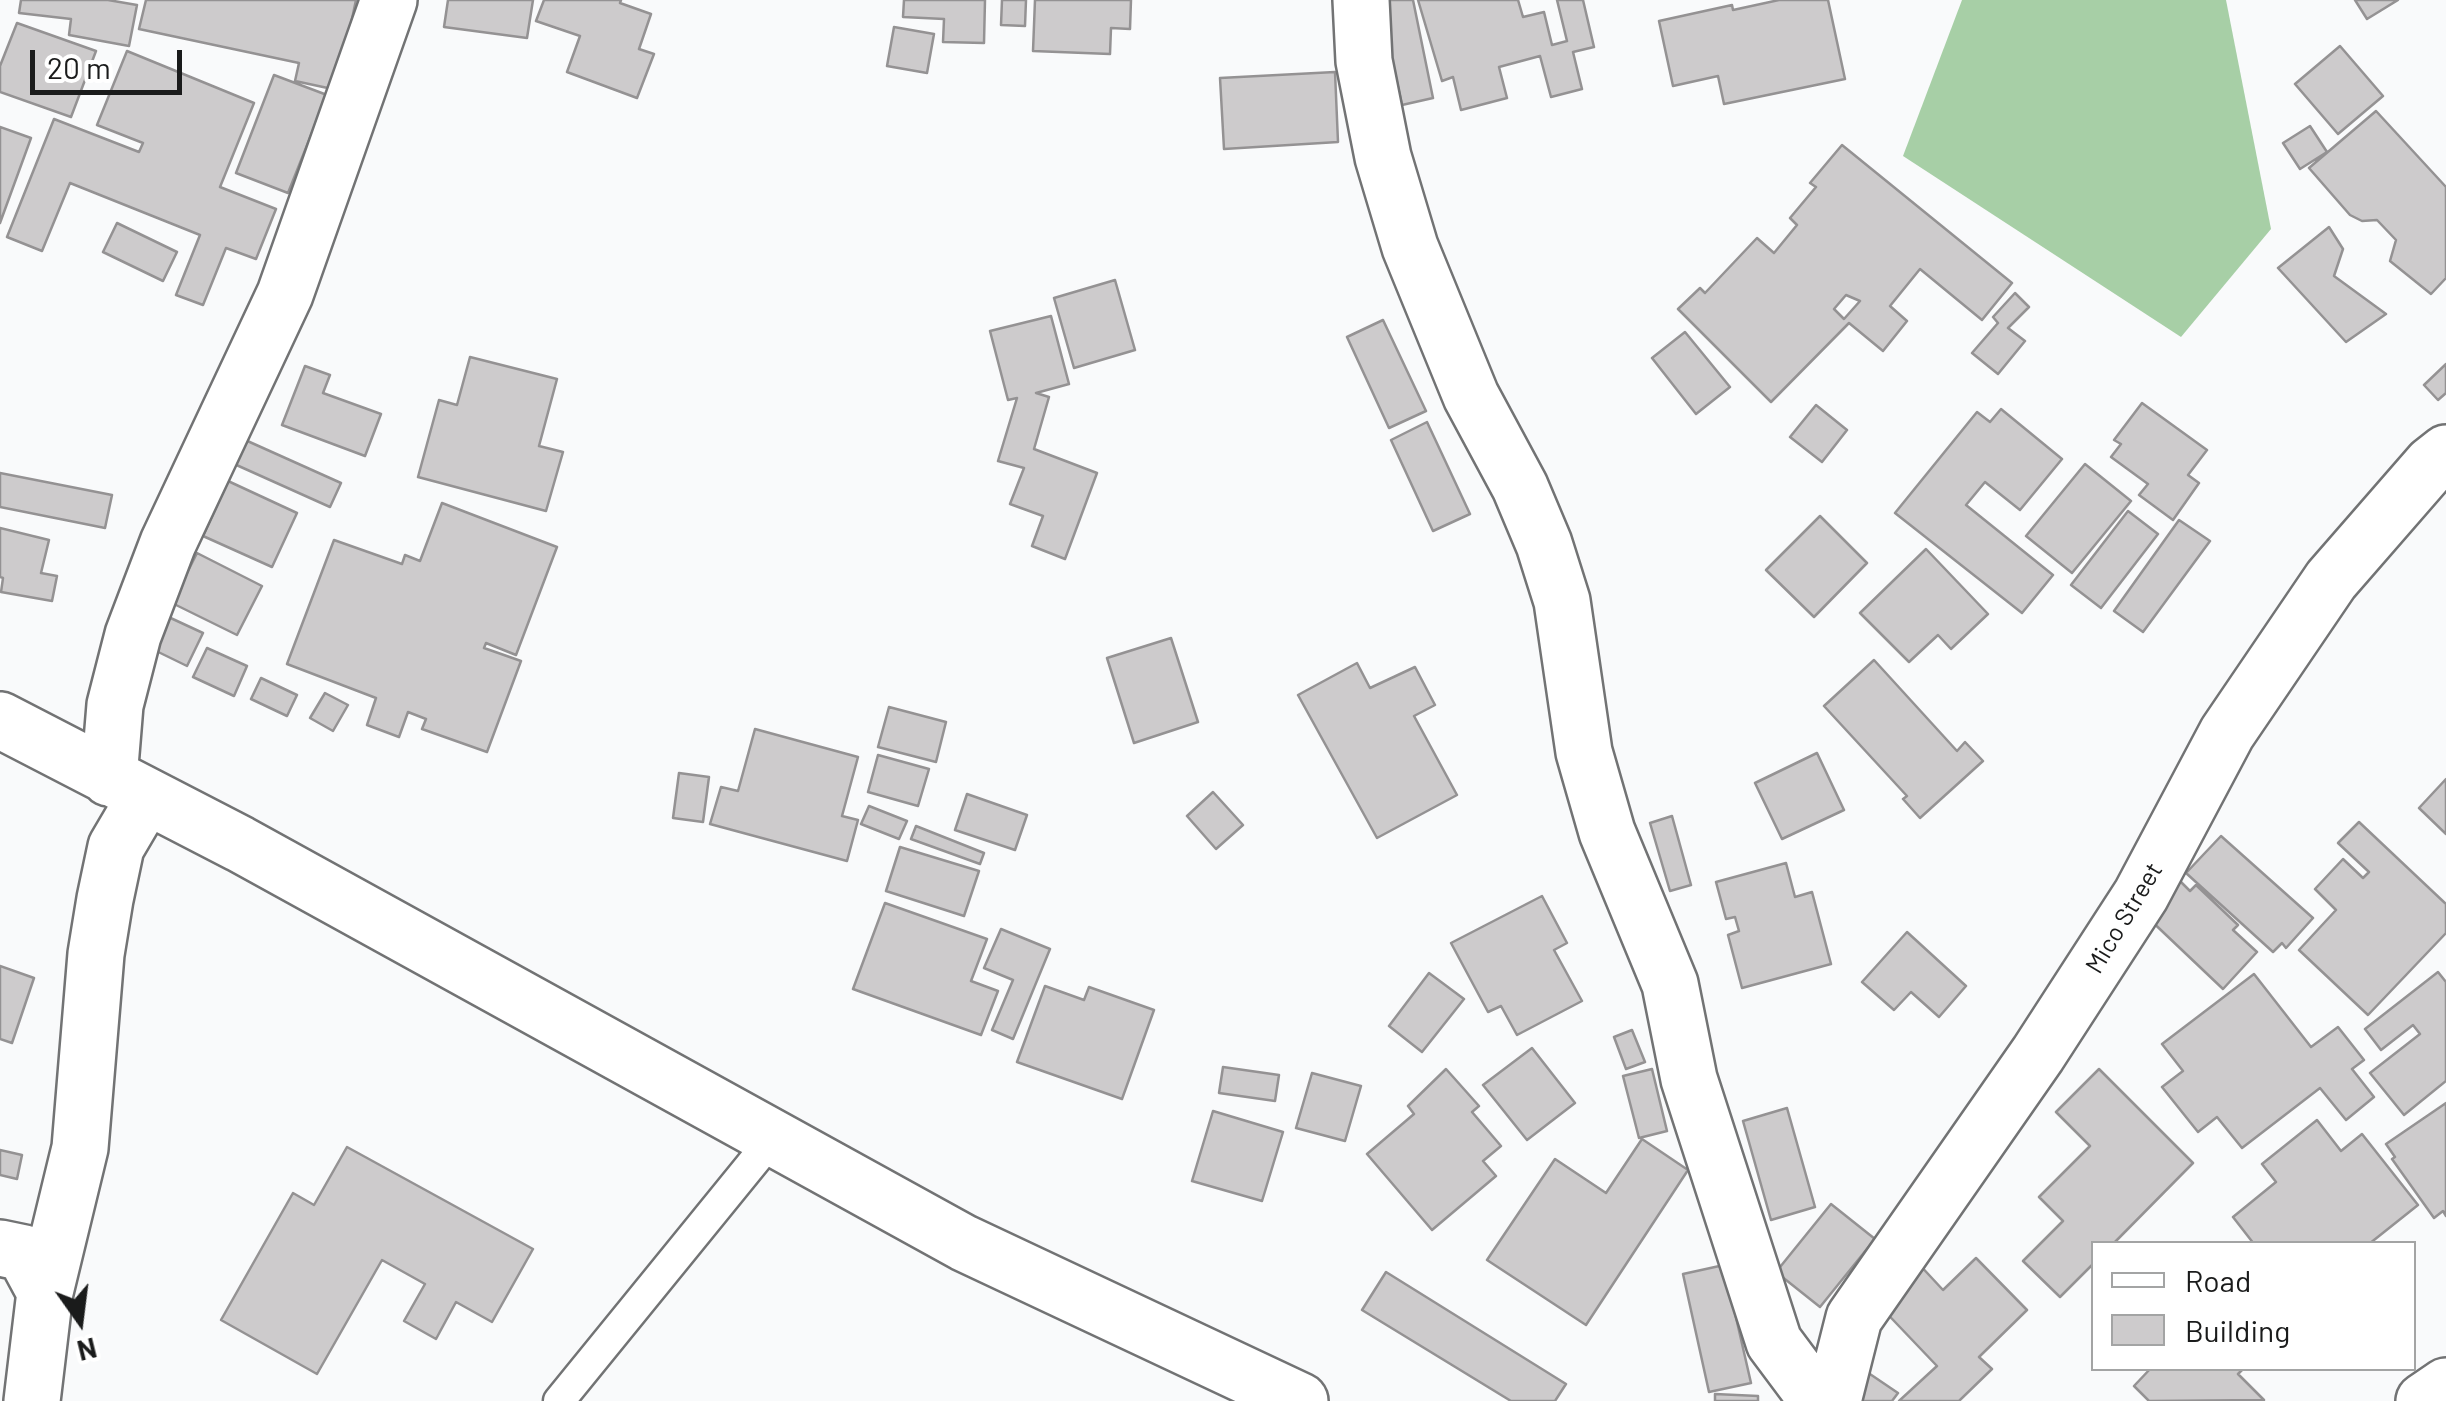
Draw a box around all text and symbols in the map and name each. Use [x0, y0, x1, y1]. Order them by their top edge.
scale bar [35, 30, 188, 92]
text: 20 m [47, 49, 111, 85]
street label: Mico Street [2079, 857, 2169, 979]
legend [2091, 1241, 2416, 1371]
text: Road [2185, 1262, 2251, 1298]
north arrow [30, 1271, 130, 1371]
text: Building [2185, 1312, 2290, 1348]
text: N [74, 1331, 100, 1369]

